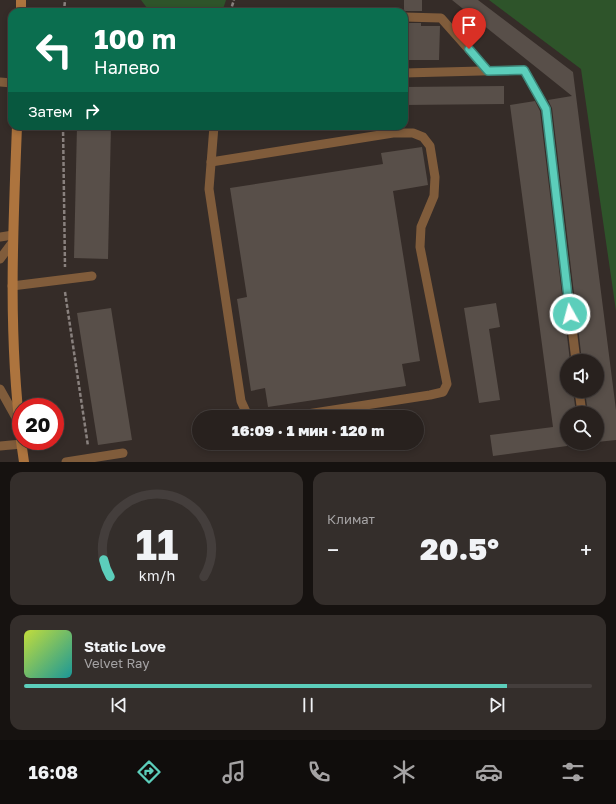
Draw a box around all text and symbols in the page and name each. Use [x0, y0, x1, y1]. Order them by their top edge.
pin [452, 8, 486, 49]
icon: arrive [458, 14, 480, 36]
text: 100 m [94, 22, 176, 55]
icon: left [28, 24, 80, 76]
text: Налево [94, 56, 160, 78]
icon: right [81, 100, 103, 122]
text: Затем [28, 102, 73, 120]
position arrow [549, 293, 591, 335]
map controls [560, 354, 604, 450]
button: sound [560, 354, 604, 398]
speed limit sign: 20 [12, 398, 64, 450]
button: search [560, 406, 604, 450]
text: 16:09 · 1 мин · 120 m [232, 421, 384, 439]
text: Климат [327, 511, 375, 527]
text: 11 [135, 518, 178, 568]
text: 20.5° [420, 531, 499, 567]
text: − [327, 536, 339, 563]
text: + [580, 536, 592, 563]
text: km/h [138, 566, 175, 583]
text: Static Love [84, 637, 166, 655]
text: Velvet Ray [84, 655, 149, 671]
icon: previous [108, 694, 130, 716]
icon: pause [297, 694, 319, 716]
icon: next [486, 694, 508, 716]
icon: directions [135, 758, 163, 786]
icon: music [220, 758, 248, 786]
icon: phone [305, 758, 333, 786]
icon: climate [390, 758, 418, 786]
icon: car [475, 758, 503, 786]
icon: filters [559, 758, 587, 786]
text: 16:08 [28, 761, 78, 783]

